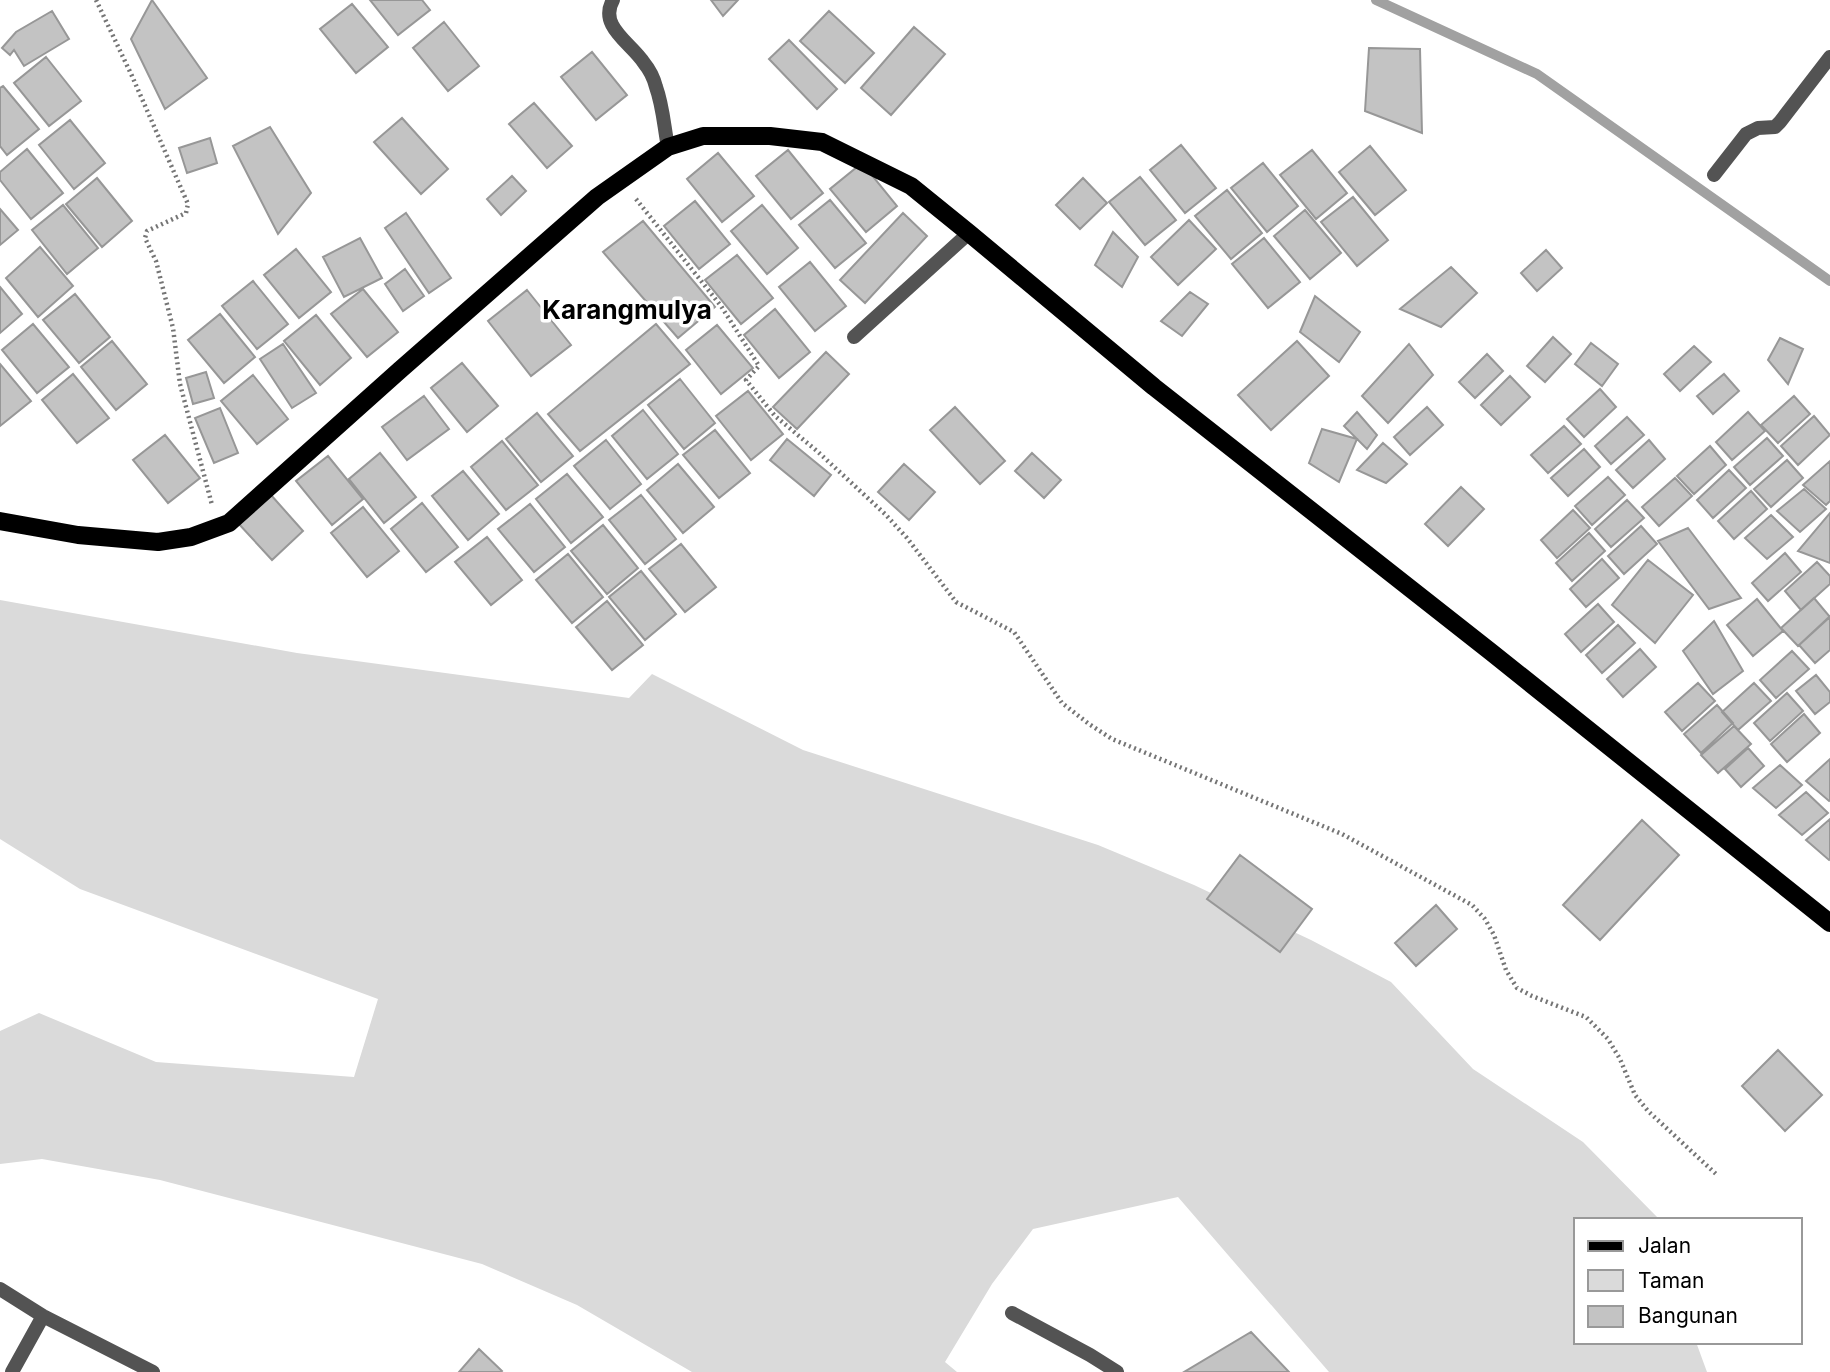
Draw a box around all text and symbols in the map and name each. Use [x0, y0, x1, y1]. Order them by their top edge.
district label: Karangmulya [542, 294, 712, 325]
legend [1574, 1218, 1802, 1344]
text: Jalan [1638, 1233, 1691, 1258]
text: Taman [1638, 1268, 1704, 1293]
text: Bangunan [1638, 1303, 1738, 1328]

